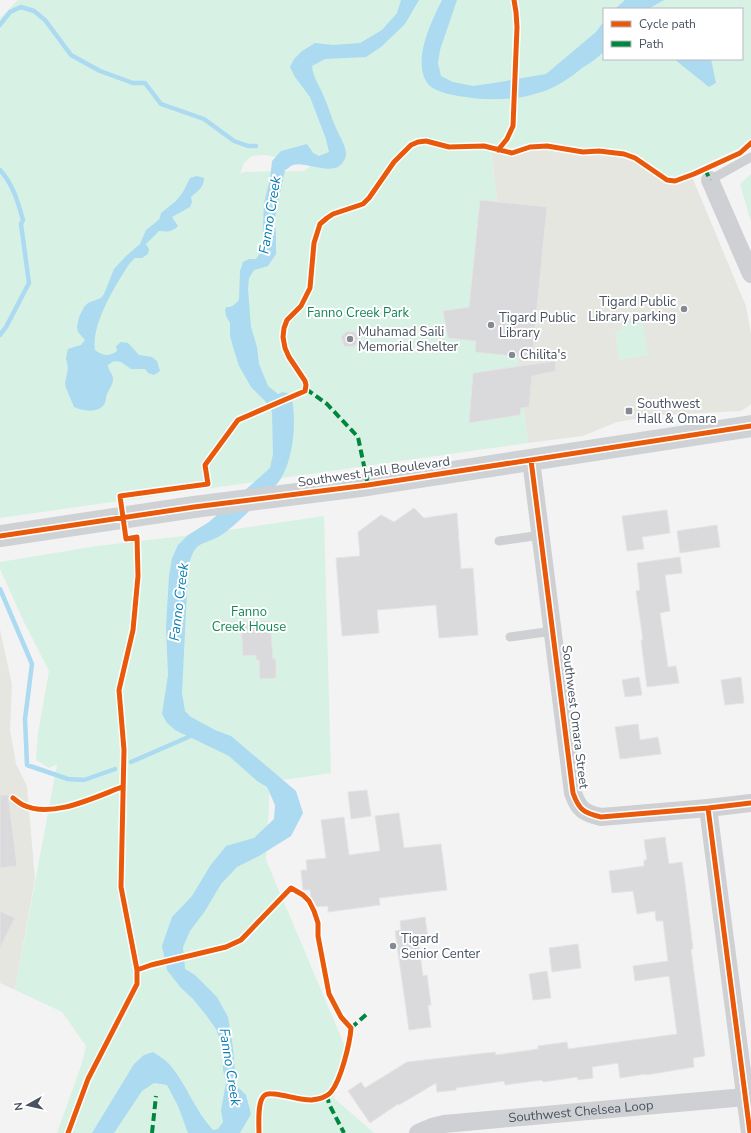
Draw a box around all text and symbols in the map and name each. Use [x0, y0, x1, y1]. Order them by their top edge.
legend [603, 8, 743, 60]
text: Cycle path [639, 16, 696, 32]
text: Path [639, 36, 664, 52]
water label: Fanno Creek [254, 174, 286, 255]
place label: Tigard Public Library parking [588, 293, 676, 326]
park label: Fanno Creek Park [307, 304, 410, 322]
marker: Tigard Public Library parking [679, 304, 689, 314]
place label: Tigard Public Library [499, 309, 576, 342]
marker: Tigard Public Library [486, 320, 496, 330]
place label: Muhamad Saili Memorial Shelter [358, 323, 459, 356]
marker: Muhamad Saili Memorial Shelter [345, 334, 355, 344]
place label: Chilita's [520, 346, 567, 364]
marker: Chilita's [507, 350, 517, 360]
place label: Southwest Hall & Omara [637, 395, 717, 428]
marker: Southwest Hall & Omara [624, 406, 634, 416]
street label: Southwest Hall Boulevard [297, 452, 451, 492]
water label: Fanno Creek [165, 561, 193, 642]
park label: Fanno Creek House [212, 603, 286, 636]
street label: Southwest Omara Street [557, 644, 593, 790]
place label: Tigard Senior Center [401, 930, 481, 963]
marker: Tigard Senior Center [388, 941, 398, 951]
water label: Fanno Creek [214, 1027, 246, 1108]
north arrow [8, 1085, 48, 1125]
street label: Southwest Chelsea Loop [508, 1096, 654, 1127]
text: N [11, 1101, 27, 1111]

